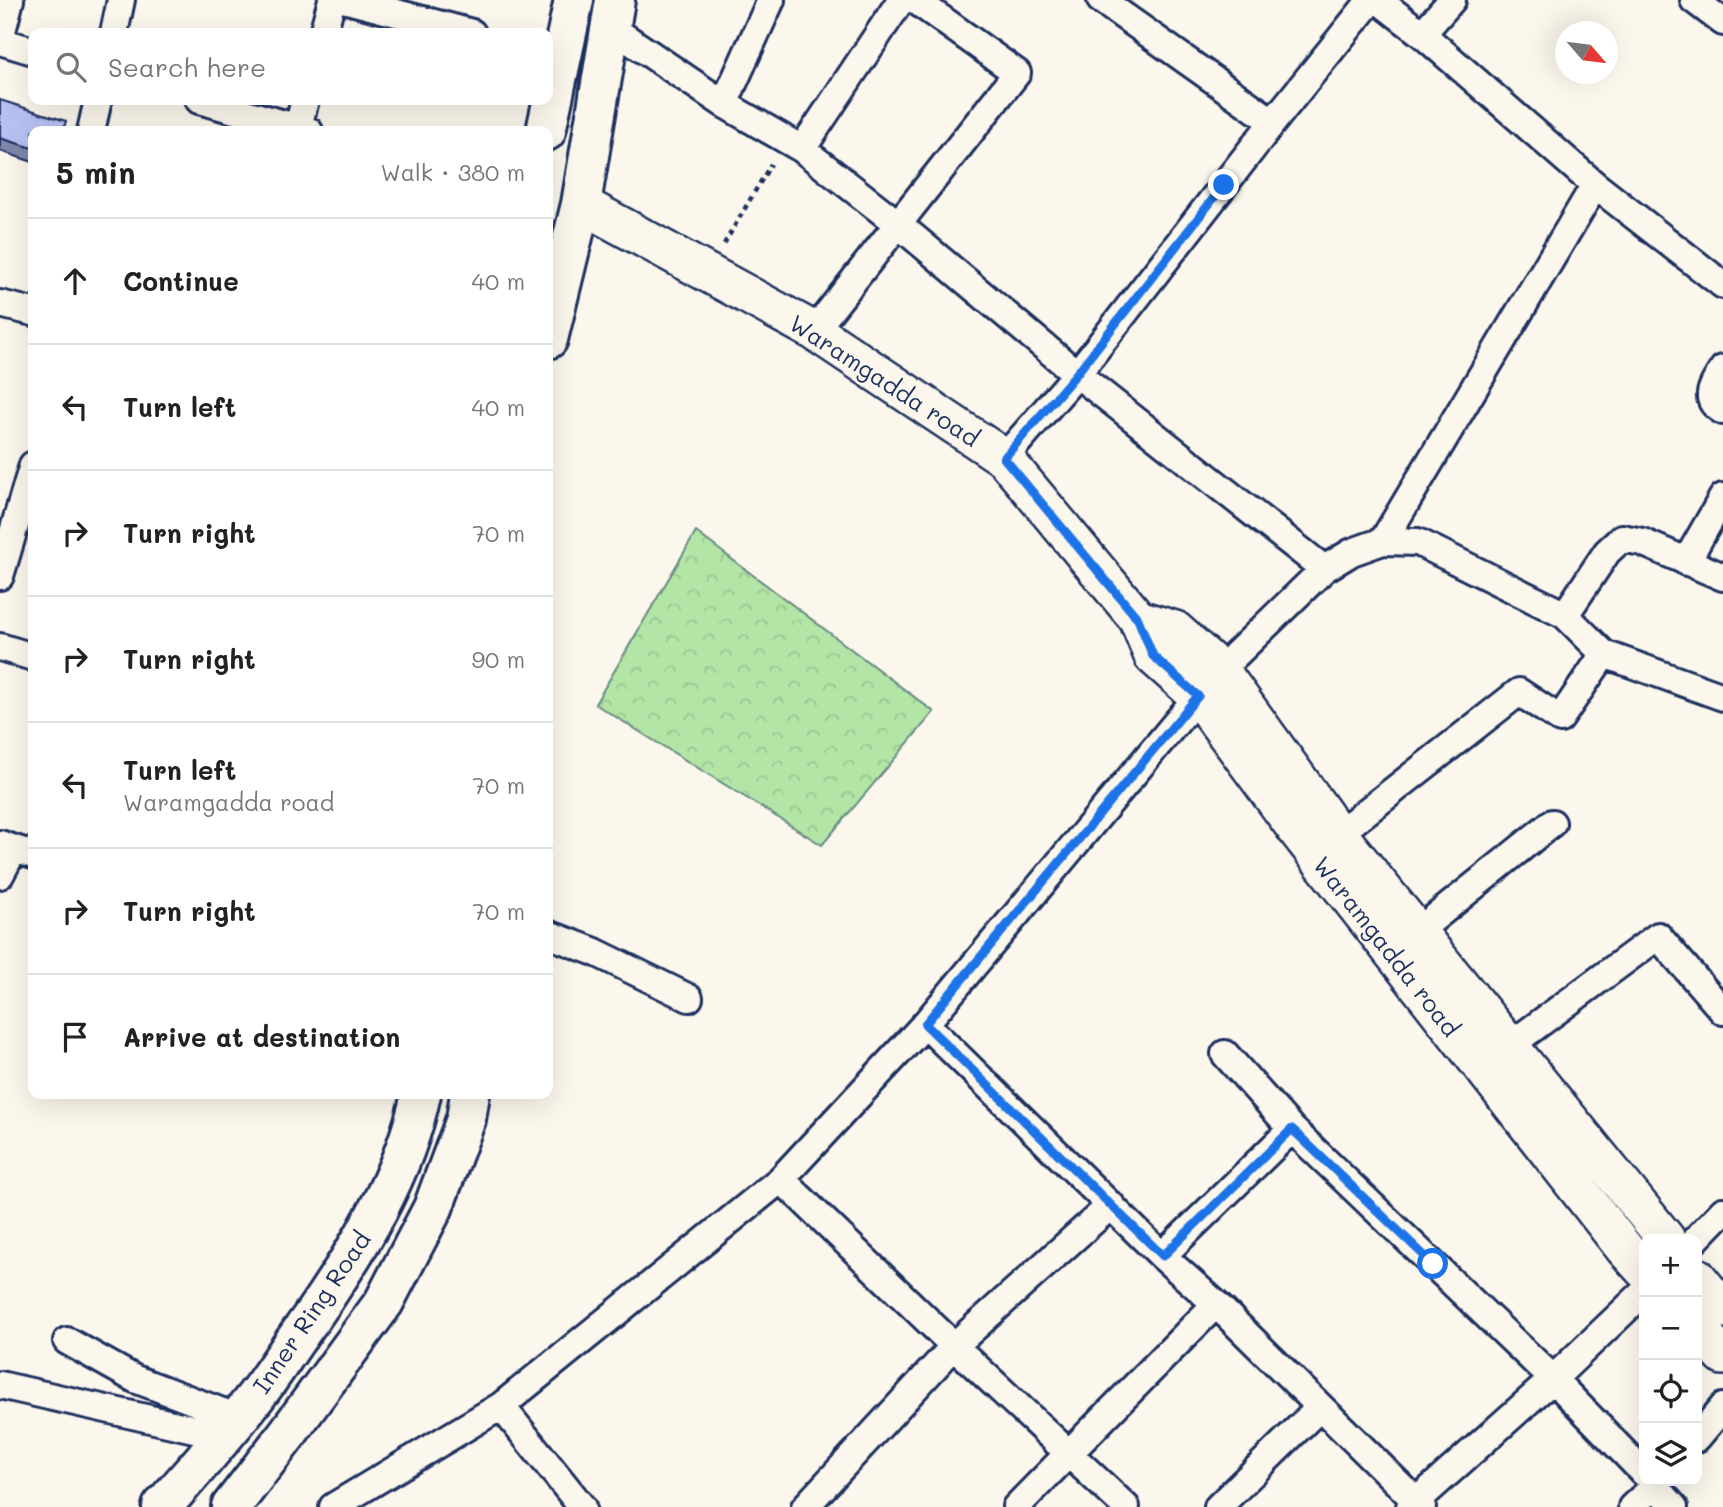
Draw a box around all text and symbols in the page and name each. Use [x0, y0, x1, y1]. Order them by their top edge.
north arrow [1555, 21, 1618, 84]
search box [28, 28, 553, 105]
icon: search [52, 48, 90, 86]
text: Search here [108, 50, 266, 84]
text: 5 min [56, 152, 136, 192]
text: Walk · 380 m [380, 157, 525, 187]
route end [1208, 169, 1239, 200]
icon: ahead [56, 262, 94, 300]
text: Continue [123, 264, 239, 298]
text: 40 m [472, 266, 525, 296]
street label: Waramgadda road [784, 307, 986, 453]
icon: left [56, 388, 94, 426]
text: Turn left [123, 390, 236, 424]
text: 40 m [472, 392, 525, 422]
icon: right [56, 514, 94, 552]
text: Turn right [123, 516, 256, 550]
text: 70 m [472, 518, 525, 548]
icon: right [56, 640, 94, 678]
text: Turn right [123, 642, 256, 676]
text: 90 m [472, 644, 525, 674]
text: Turn left [123, 753, 236, 787]
icon: left [56, 766, 94, 804]
text: 70 m [472, 770, 525, 800]
text: Waramgadda road [123, 787, 334, 817]
street label: Waramgadda road [1307, 850, 1467, 1042]
icon: right [56, 892, 94, 930]
text: Turn right [123, 894, 256, 928]
text: 70 m [472, 896, 525, 926]
icon: arrive [56, 1018, 94, 1056]
text: Arrive at destination [123, 1020, 400, 1054]
street label: Inner Ring Road [245, 1225, 377, 1399]
map controls [1639, 1234, 1702, 1486]
button: + [1639, 1234, 1702, 1297]
route start [1417, 1248, 1448, 1279]
button: − [1639, 1297, 1702, 1360]
button: locate [1639, 1360, 1702, 1423]
button: layers [1639, 1423, 1702, 1486]

